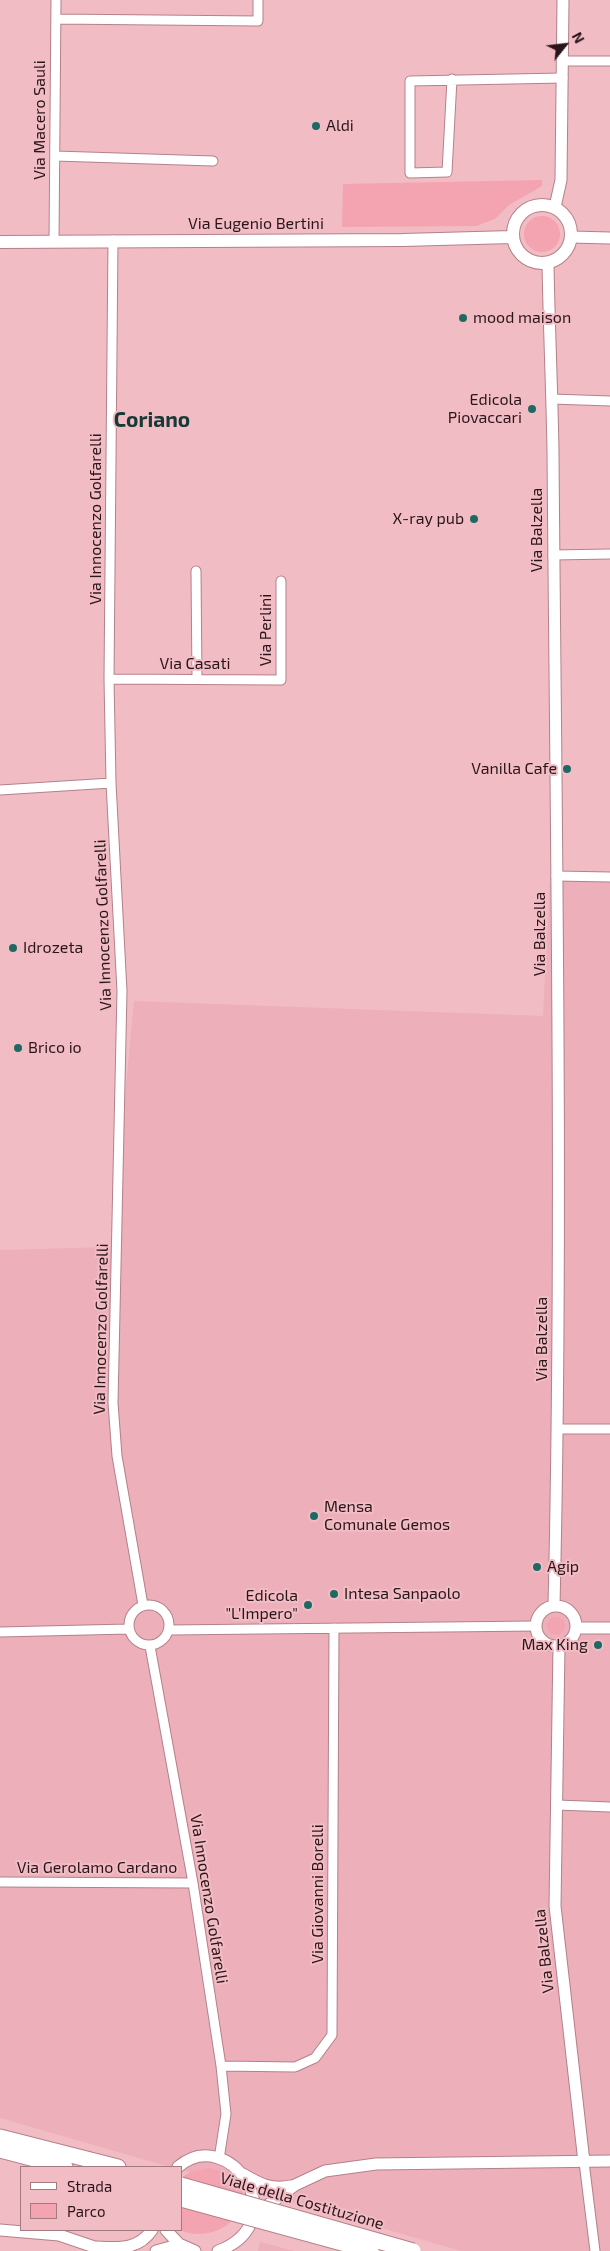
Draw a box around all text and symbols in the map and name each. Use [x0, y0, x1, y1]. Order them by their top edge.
north arrow [540, 20, 590, 70]
text: N [569, 29, 588, 46]
street label: Via Macero Sauli [30, 60, 50, 180]
place label: Aldi [326, 116, 354, 136]
marker: Aldi [310, 120, 322, 132]
street label: Via Eugenio Bertini [188, 214, 324, 234]
place label: mood maison [473, 308, 571, 328]
marker: mood maison [457, 312, 469, 324]
place label: Edicola Piovaccari [448, 390, 522, 428]
marker: Edicola Piovaccari [526, 403, 538, 415]
district label: Coriano [114, 407, 190, 433]
street label: Via Innocenzo Golfarelli [86, 433, 106, 605]
street label: Via Balzella [527, 488, 547, 572]
place label: X-ray pub [393, 509, 464, 529]
marker: X-ray pub [468, 513, 480, 525]
street label: Via Perlini [256, 594, 276, 666]
street label: Via Casati [160, 654, 230, 674]
place label: Vanilla Cafe [471, 759, 557, 779]
marker: Vanilla Cafe [561, 763, 573, 775]
street label: Via Innocenzo Golfarelli [90, 839, 116, 1011]
street label: Via Balzella [530, 892, 550, 976]
place label: Idrozeta [23, 938, 83, 958]
marker: Idrozeta [7, 942, 19, 954]
place label: Brico io [28, 1038, 82, 1058]
marker: Brico io [12, 1042, 24, 1054]
street label: Via Innocenzo Golfarelli [90, 1243, 112, 1415]
street label: Via Balzella [532, 1297, 552, 1381]
place label: Mensa Comunale Gemos [324, 1497, 450, 1535]
marker: Mensa Comunale Gemos [308, 1510, 320, 1522]
place label: Agip [547, 1557, 579, 1577]
marker: Agip [531, 1561, 543, 1573]
place label: Intesa Sanpaolo [344, 1584, 461, 1604]
place label: Edicola "L'Impero" [225, 1586, 298, 1624]
marker: Intesa Sanpaolo [328, 1588, 340, 1600]
marker: Edicola "L'Impero" [302, 1599, 314, 1611]
place label: Max King [522, 1635, 588, 1655]
marker: Max King [592, 1639, 604, 1651]
street label: Via Innocenzo Golfarelli [186, 1813, 232, 1985]
street label: Via Giovanni Borelli [308, 1824, 328, 1964]
street label: Via Gerolamo Cardano [17, 1858, 177, 1878]
street label: Via Balzella [530, 1908, 558, 1994]
legend [20, 2166, 182, 2231]
street label: Viale della Costituzione [218, 2168, 386, 2234]
text: Strada [67, 2177, 112, 2195]
text: Parco [67, 2202, 106, 2220]

